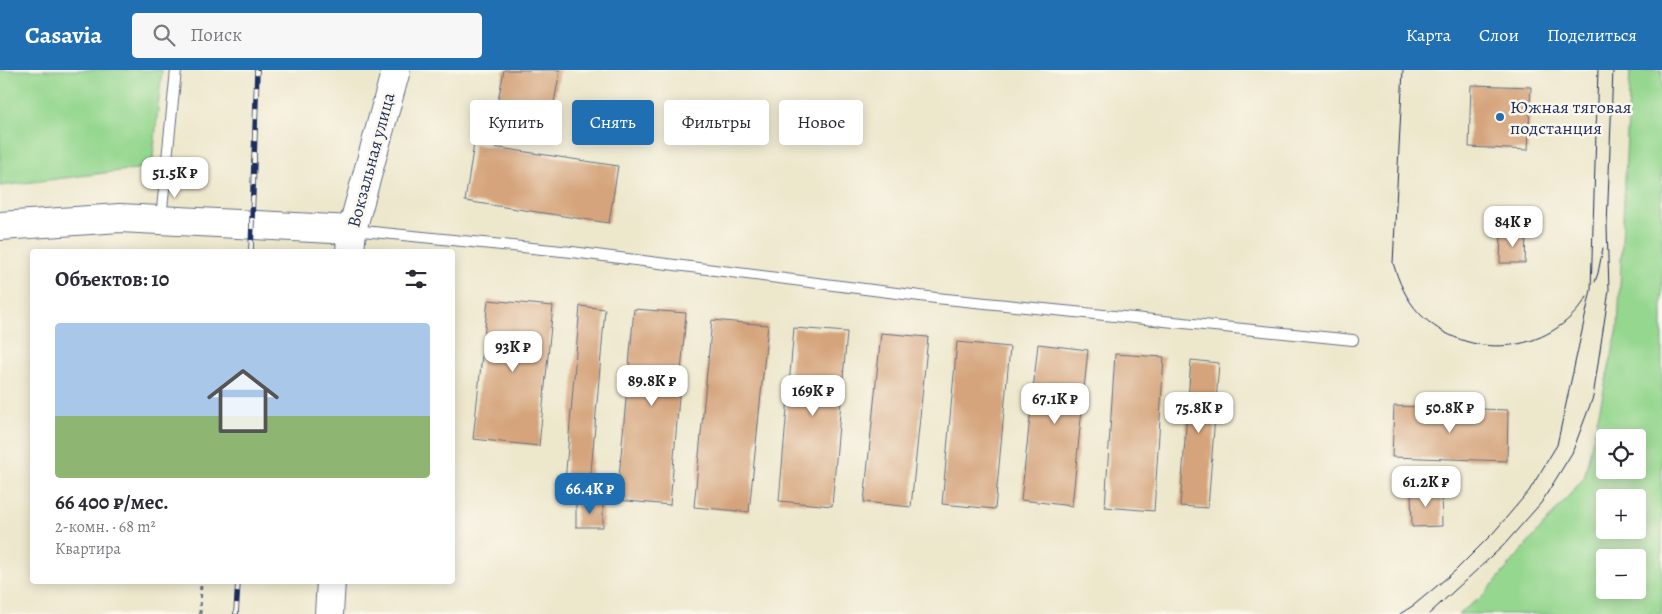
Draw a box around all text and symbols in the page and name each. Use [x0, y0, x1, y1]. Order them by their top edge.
search box [132, 13, 482, 58]
text: Casavia [25, 19, 102, 51]
icon: search [150, 21, 178, 49]
text: Поиск [190, 22, 242, 48]
text: Карта [1406, 23, 1451, 47]
text: Слои [1479, 23, 1519, 47]
text: Поделиться [1547, 23, 1637, 47]
street label: Вокзальная улица [341, 89, 401, 230]
place label: Южная тяговая подстанция [1510, 95, 1631, 140]
chip: Купить [470, 100, 562, 145]
chip: Снять [572, 100, 654, 145]
chip: Фильтры [664, 100, 769, 145]
chip: Новое [779, 100, 863, 145]
marker: Южная тяговая подстанция [1494, 111, 1506, 123]
pin: 51.5K ₽ [129, 156, 221, 199]
text: 51.5K ₽ [152, 162, 198, 184]
pin: 84K ₽ [1478, 206, 1548, 248]
text: 84K ₽ [1495, 211, 1531, 233]
text: Объектов: 10 [55, 265, 169, 293]
icon: filters [402, 265, 430, 293]
pin: 93K ₽ [478, 330, 548, 373]
text: 93K ₽ [495, 336, 531, 358]
icon: home [198, 356, 288, 446]
pin: 89.8K ₽ [606, 364, 698, 407]
text: 89.8K ₽ [628, 370, 676, 392]
pin: 169K ₽ [772, 374, 854, 417]
text: 169K ₽ [792, 380, 834, 402]
pin: 67.1K ₽ [1009, 382, 1101, 425]
text: 67.1K ₽ [1032, 388, 1078, 410]
pin: 75.8K ₽ [1153, 392, 1245, 434]
pin: 50.8K ₽ [1404, 392, 1496, 434]
text: 75.8K ₽ [1175, 397, 1223, 419]
text: 50.8K ₽ [1426, 397, 1474, 419]
map controls [1596, 429, 1646, 599]
button: locate [1596, 429, 1646, 479]
pin: 61.2K ₽ [1380, 466, 1472, 508]
text: 61.2K ₽ [1403, 471, 1449, 493]
pin: 66.4K ₽ [544, 472, 636, 515]
text: 66.4K ₽ [566, 478, 614, 500]
text: 66 400 ₽/мес. [55, 488, 169, 516]
button: + [1596, 489, 1646, 539]
text: 2-комн. · 68 m² [55, 516, 156, 538]
text: Квартира [55, 538, 121, 560]
button: − [1596, 549, 1646, 599]

